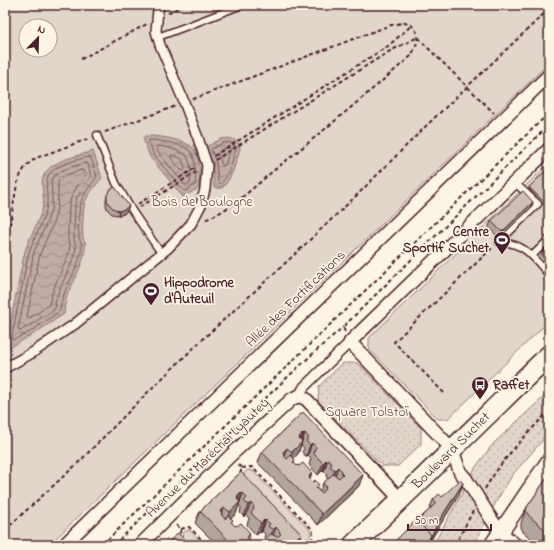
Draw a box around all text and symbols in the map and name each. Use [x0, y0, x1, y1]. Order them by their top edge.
north arrow [18, 18, 58, 58]
text: N [35, 21, 48, 39]
park label: Bois de Boulogne [150, 192, 253, 214]
place label: Centre Sportif Suchet [403, 222, 490, 259]
sports icon: Centre Sportif Suchet [492, 230, 512, 255]
street label: Allée des Fortifications [241, 246, 351, 352]
place label: Hippodrome d'Auteuil [164, 273, 235, 310]
sports icon: Hippodrome d'Auteuil [141, 281, 161, 306]
bus stop icon: Raffet [470, 375, 490, 400]
place label: Raffet [492, 375, 530, 396]
street label: Avenue du Maréchal Lyautey [141, 393, 275, 524]
park label: Square Tolstoï [326, 402, 409, 423]
street label: Boulevard Suchet [406, 407, 495, 495]
scale bar [408, 506, 491, 532]
text: 50 m [414, 512, 438, 530]

